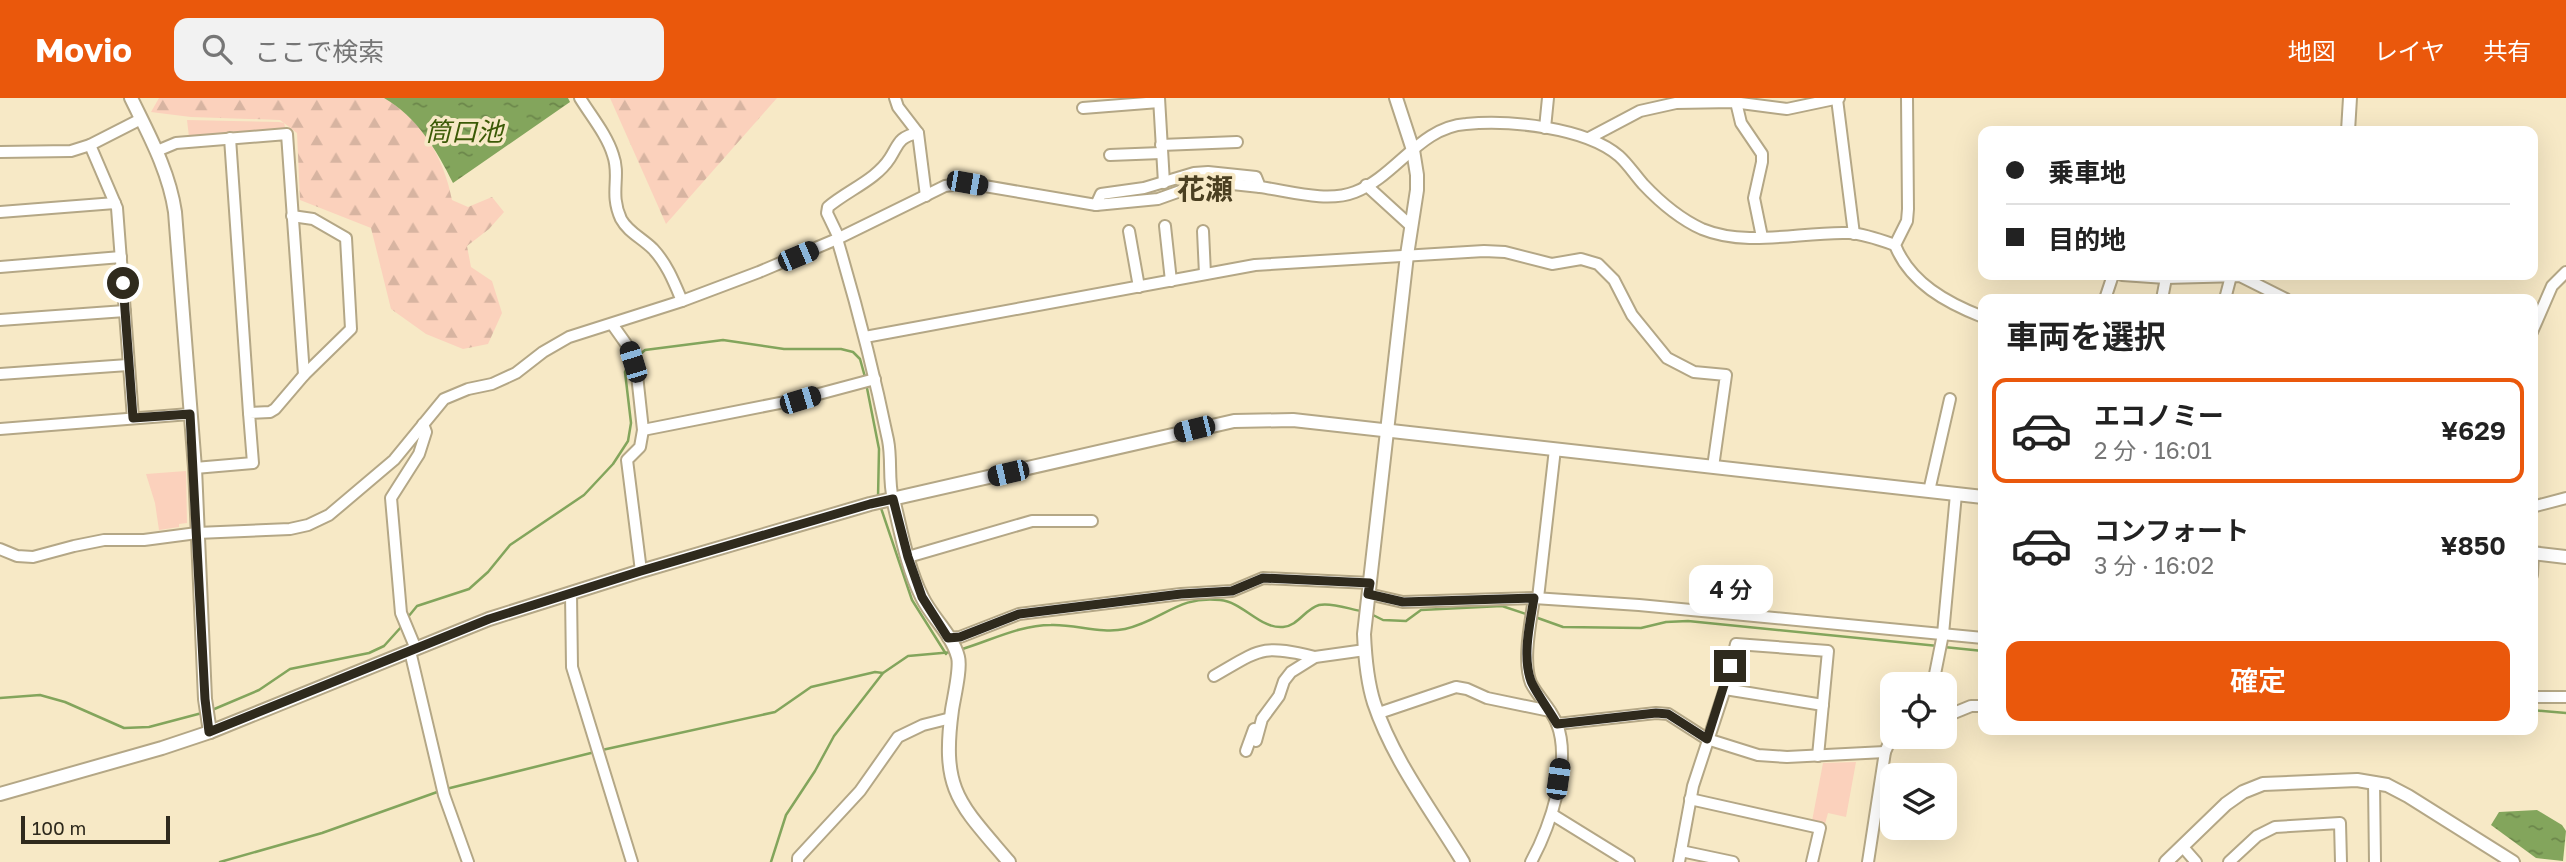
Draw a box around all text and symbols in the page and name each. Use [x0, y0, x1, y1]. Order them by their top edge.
search box [174, 18, 664, 81]
text: Movio [35, 30, 132, 69]
icon: search [198, 30, 236, 68]
text: ここで検索 [254, 36, 384, 67]
text: 地図 [2288, 36, 2336, 65]
text: レイヤ [2374, 36, 2445, 65]
text: 共有 [2483, 36, 2531, 65]
water label: 筒口池 [425, 116, 506, 147]
text: 乗車地 [2048, 157, 2126, 188]
car [945, 169, 990, 197]
district label: 花瀬 [1177, 172, 1233, 205]
text: 目的地 [2048, 224, 2126, 255]
car [775, 238, 822, 274]
route start [107, 267, 139, 299]
text: 車両を選択 [2006, 317, 2166, 355]
car [617, 339, 650, 385]
car [777, 384, 824, 416]
icon: car [2010, 399, 2073, 462]
text: エコノミー [2094, 400, 2224, 431]
car [1172, 414, 1217, 444]
text: ¥629 [2441, 415, 2506, 446]
text: 2 分 · 16:01 [2094, 436, 2212, 464]
car [986, 458, 1031, 488]
icon: car [2010, 514, 2073, 577]
text: コンフォート [2094, 515, 2249, 546]
text: ¥850 [2441, 530, 2506, 561]
text: 3 分 · 16:02 [2094, 551, 2214, 579]
callout: 4 分 [1688, 564, 1772, 614]
text: 4 分 [1709, 575, 1753, 603]
button: 確定 [2006, 641, 2510, 721]
route end [1714, 650, 1746, 682]
map controls [1880, 672, 1957, 840]
button: locate [1880, 672, 1957, 749]
car [1545, 757, 1572, 801]
button: layers [1880, 763, 1957, 840]
scale bar [21, 813, 170, 845]
text: 100 m [32, 816, 86, 839]

